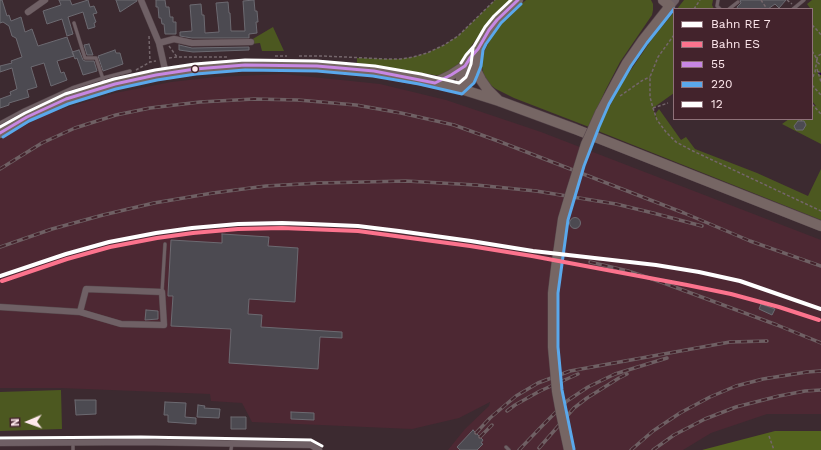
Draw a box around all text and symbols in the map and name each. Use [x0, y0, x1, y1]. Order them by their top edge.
legend [673, 8, 813, 120]
text: Bahn RE 7 [711, 17, 771, 31]
text: Bahn ES [711, 37, 760, 51]
text: 55 [711, 57, 725, 71]
unlabelled marker [190, 64, 200, 74]
text: 220 [711, 77, 732, 91]
text: 12 [711, 97, 723, 111]
north arrow [8, 402, 48, 442]
text: N [9, 418, 22, 427]

